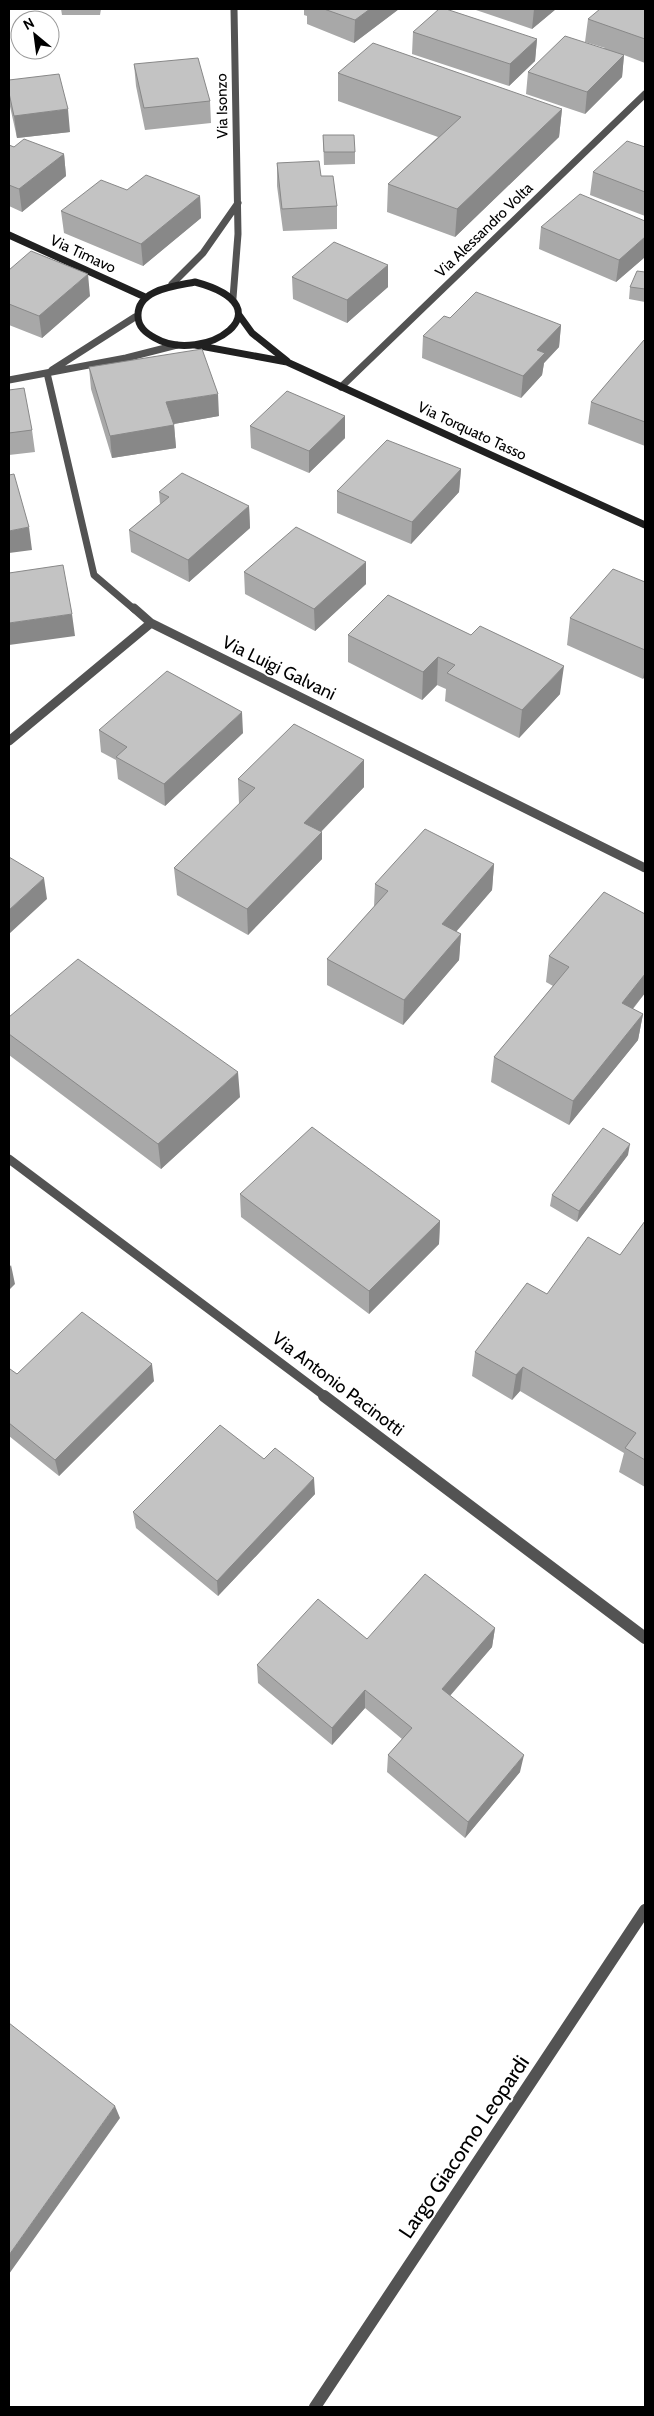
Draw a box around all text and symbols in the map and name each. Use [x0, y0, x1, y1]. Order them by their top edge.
north arrow [10, 10, 60, 60]
text: N [20, 13, 37, 34]
street label: Via Isonzo [212, 73, 232, 139]
street label: Via Alessandro Volta [432, 178, 537, 281]
street label: Via Timavo [47, 231, 119, 277]
street label: Via Torquato Tasso [415, 398, 529, 464]
street label: Via Luigi Galvani [219, 631, 339, 705]
street label: Via Antonio Pacinotti [268, 1327, 408, 1441]
street label: Largo Giacomo Leopardi [393, 2051, 534, 2243]

